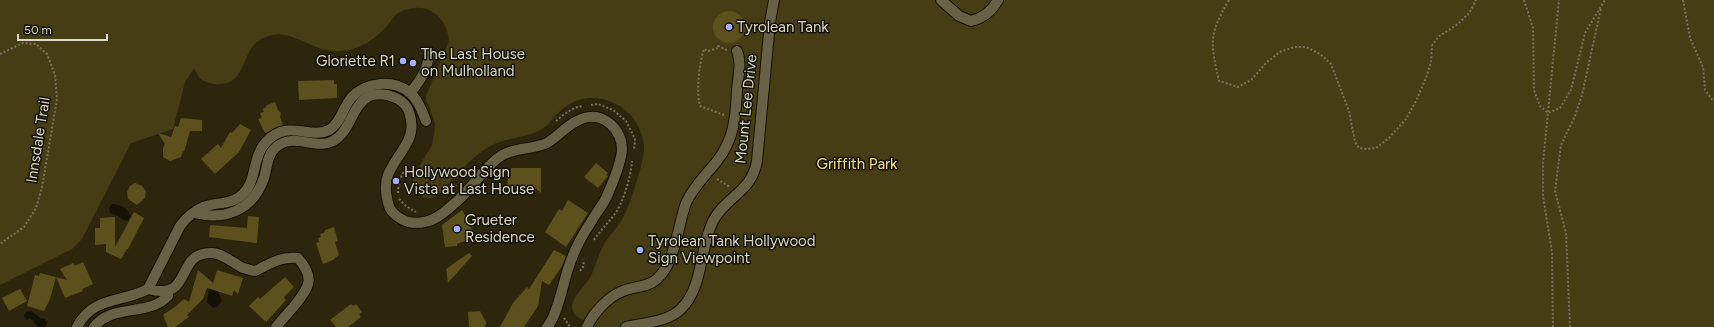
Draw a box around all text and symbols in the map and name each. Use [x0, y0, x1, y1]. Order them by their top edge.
scale bar [18, 16, 107, 42]
place label: Tyrolean Tank [737, 18, 829, 36]
marker: Tyrolean Tank [724, 22, 734, 32]
text: 50 m [24, 23, 52, 37]
place label: The Last House on Mulholland [421, 45, 525, 80]
place label: Gloriette R1 [316, 52, 395, 70]
street label: Mount Lee Drive [731, 53, 761, 165]
marker: Gloriette R1 [398, 56, 408, 66]
marker: The Last House on Mulholland [408, 58, 418, 68]
street label: Innsdale Trail [22, 96, 54, 184]
park label: Griffith Park [817, 155, 898, 173]
place label: Hollywood Sign Vista at Last House [404, 163, 534, 198]
marker: Hollywood Sign Vista at Last House [391, 176, 401, 186]
place label: Grueter Residence [465, 211, 535, 246]
marker: Grueter Residence [452, 224, 462, 234]
place label: Tyrolean Tank Hollywood Sign Viewpoint [648, 232, 816, 267]
marker: Tyrolean Tank Hollywood Sign Viewpoint [635, 245, 645, 255]

